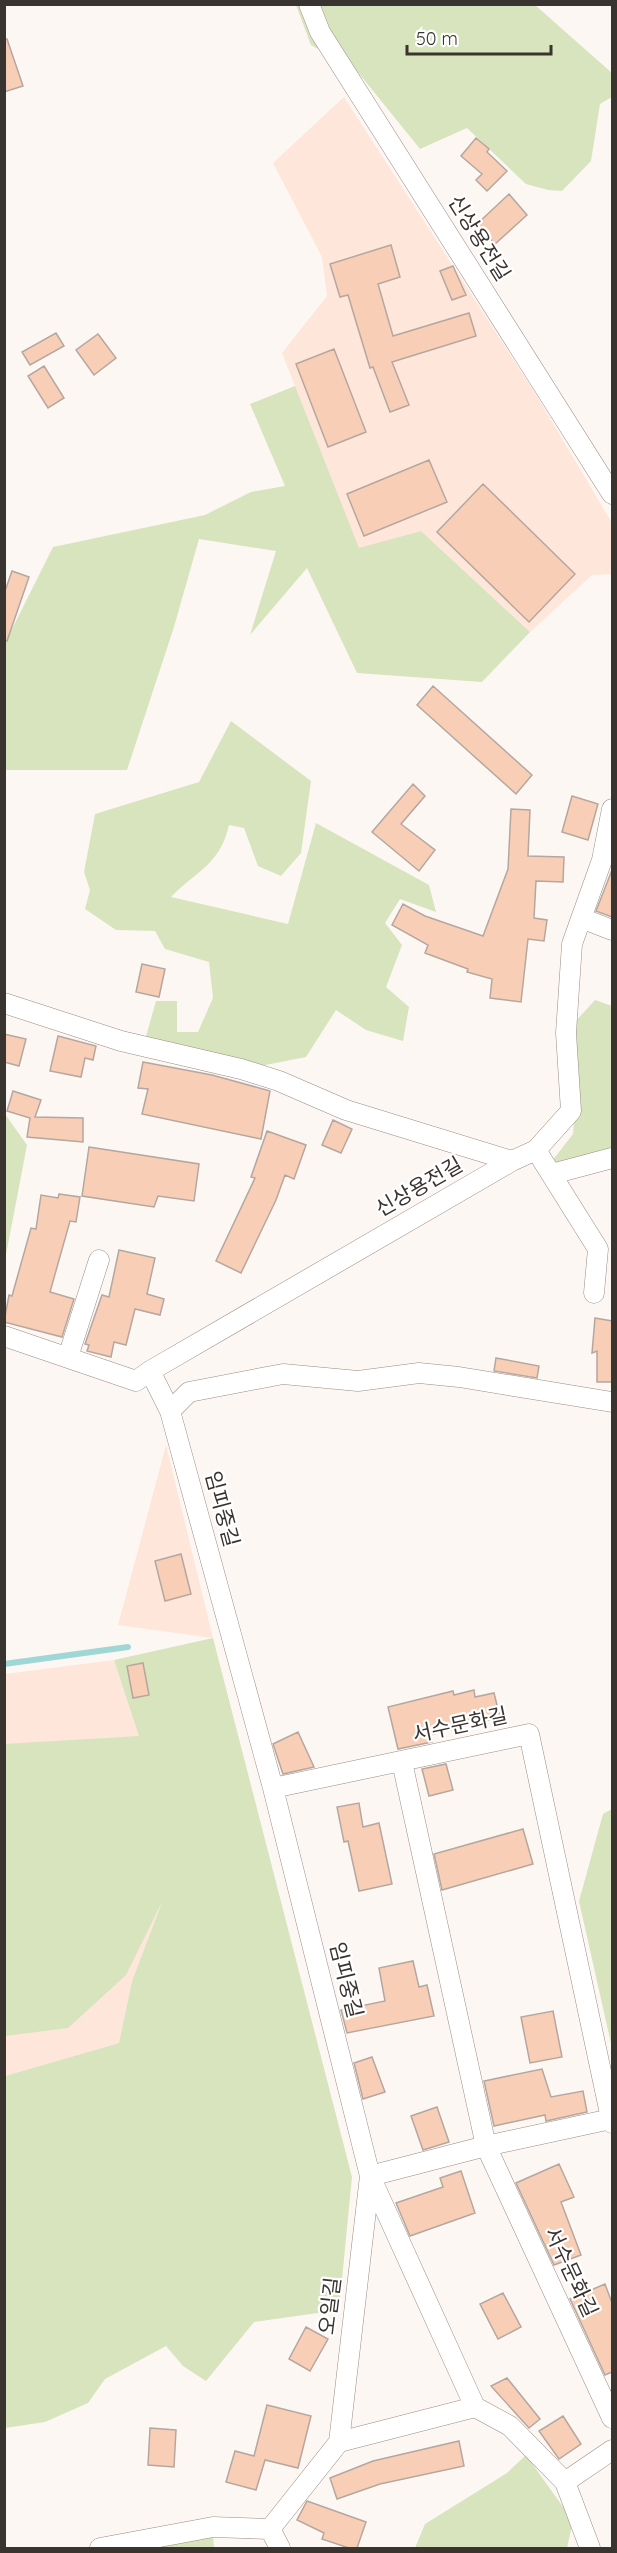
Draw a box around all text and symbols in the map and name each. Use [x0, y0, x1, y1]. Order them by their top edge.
scale bar [407, 18, 551, 56]
text: 50 m [416, 27, 458, 50]
street label: 신상용전길 [443, 190, 516, 285]
street label: 신상용전길 [370, 1151, 467, 1222]
street label: 임피중길 [200, 1468, 246, 1549]
street label: 서수문화길 [410, 1701, 510, 1747]
street label: 임피중길 [325, 1939, 369, 2020]
street label: 서수문화길 [540, 2222, 604, 2321]
street label: 오일길 [313, 2276, 345, 2336]

